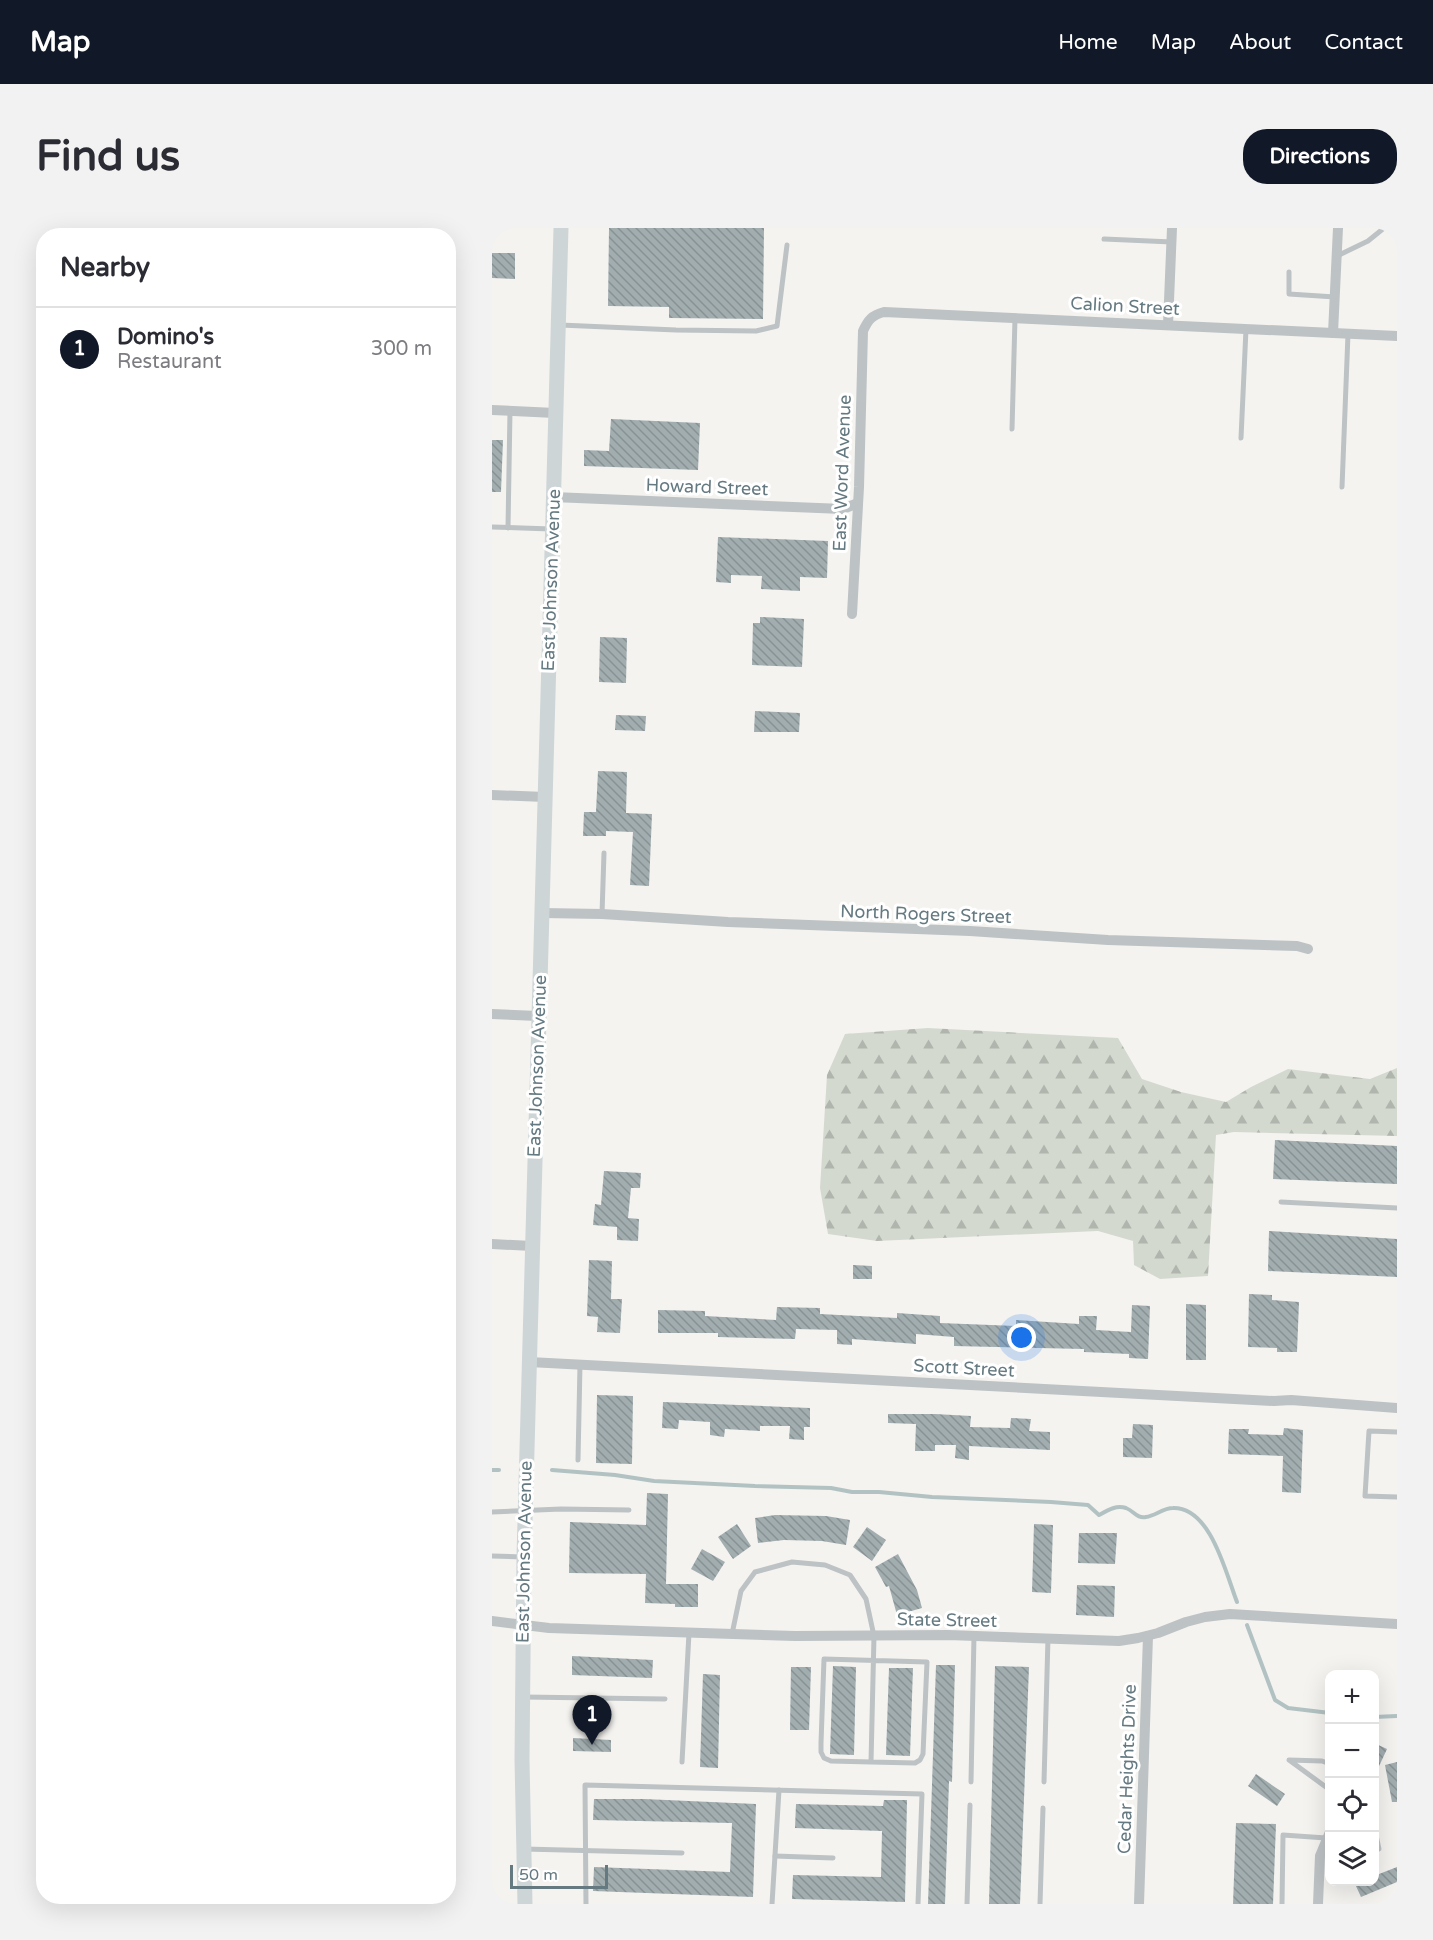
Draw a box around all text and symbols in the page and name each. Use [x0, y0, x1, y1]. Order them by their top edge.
text: Map [30, 25, 90, 59]
text: Home [1058, 30, 1118, 55]
text: Map [1151, 30, 1196, 55]
text: About [1229, 30, 1291, 55]
text: Contact [1324, 30, 1403, 55]
button: Directions [1243, 129, 1397, 184]
text: Find us [36, 131, 180, 182]
text: Nearby [60, 252, 150, 283]
street label: Calion Street [1070, 292, 1180, 320]
text: Domino's [117, 324, 214, 350]
text: 1 [73, 337, 86, 361]
text: 300 m [371, 337, 432, 361]
text: Restaurant [117, 350, 222, 374]
street label: East Word Avenue [828, 394, 856, 552]
street label: Howard Street [645, 474, 769, 500]
street label: East Johnson Avenue [537, 488, 565, 672]
street label: North Rogers Street [840, 900, 1012, 928]
street label: East Johnson Avenue [523, 974, 551, 1158]
your location [1007, 1323, 1036, 1352]
street label: Scott Street [913, 1354, 1015, 1382]
street label: East Johnson Avenue [511, 1461, 537, 1643]
street label: State Street [897, 1608, 998, 1632]
map controls [1325, 1670, 1379, 1886]
button: + [1325, 1670, 1379, 1724]
street label: Cedar Heights Drive [1113, 1684, 1141, 1854]
pin: 1 [572, 1696, 612, 1745]
button: − [1325, 1724, 1379, 1778]
button: locate [1325, 1778, 1379, 1832]
button: layers [1325, 1832, 1379, 1886]
scale bar [510, 1862, 608, 1890]
text: 50 m [519, 1865, 558, 1885]

